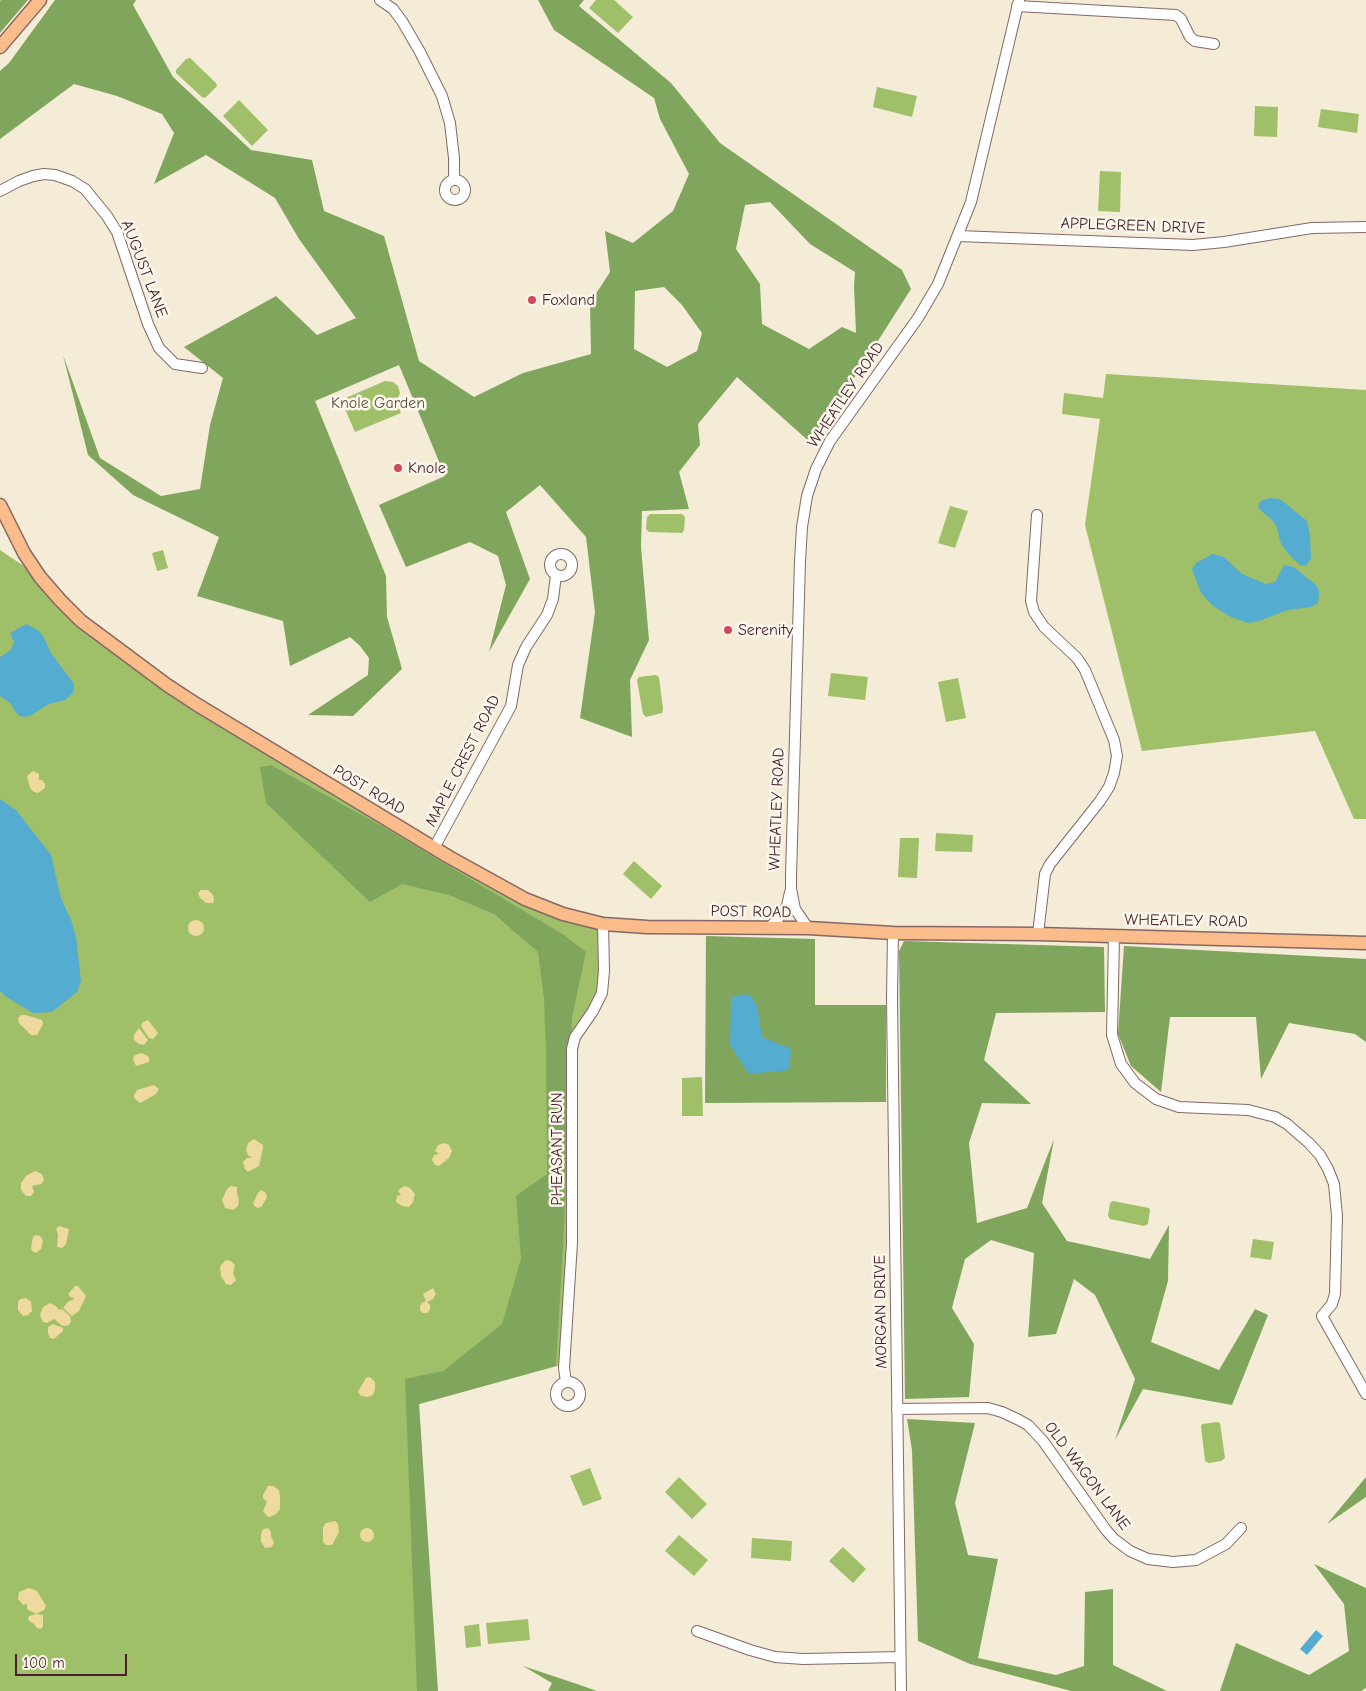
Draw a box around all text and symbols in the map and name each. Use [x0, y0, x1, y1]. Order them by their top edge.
street label: APPLEGREEN DRIVE [1060, 214, 1206, 238]
street label: AUGUST LANE [117, 218, 171, 320]
place label: Foxland [542, 290, 595, 310]
marker: Foxland [526, 294, 538, 306]
street label: WHEATLEY ROAD [804, 339, 888, 451]
park label: Knole Garden [331, 393, 425, 413]
place label: Knole [408, 458, 446, 478]
marker: Knole [392, 462, 404, 474]
place label: Serenity [738, 620, 793, 640]
marker: Serenity [722, 624, 734, 636]
street label: MAPLE CREST ROAD [421, 692, 505, 830]
street label: WHEATLEY ROAD [765, 747, 789, 871]
street label: POST ROAD [329, 761, 409, 819]
street label: POST ROAD [710, 902, 792, 922]
street label: WHEATLEY ROAD [1124, 910, 1248, 932]
street label: PHEASANT RUN [547, 1093, 567, 1205]
street label: MORGAN DRIVE [870, 1255, 892, 1369]
street label: OLD WAGON LANE [1040, 1418, 1134, 1534]
scale bar [18, 1644, 130, 1676]
text: 100 m [23, 1654, 65, 1672]

